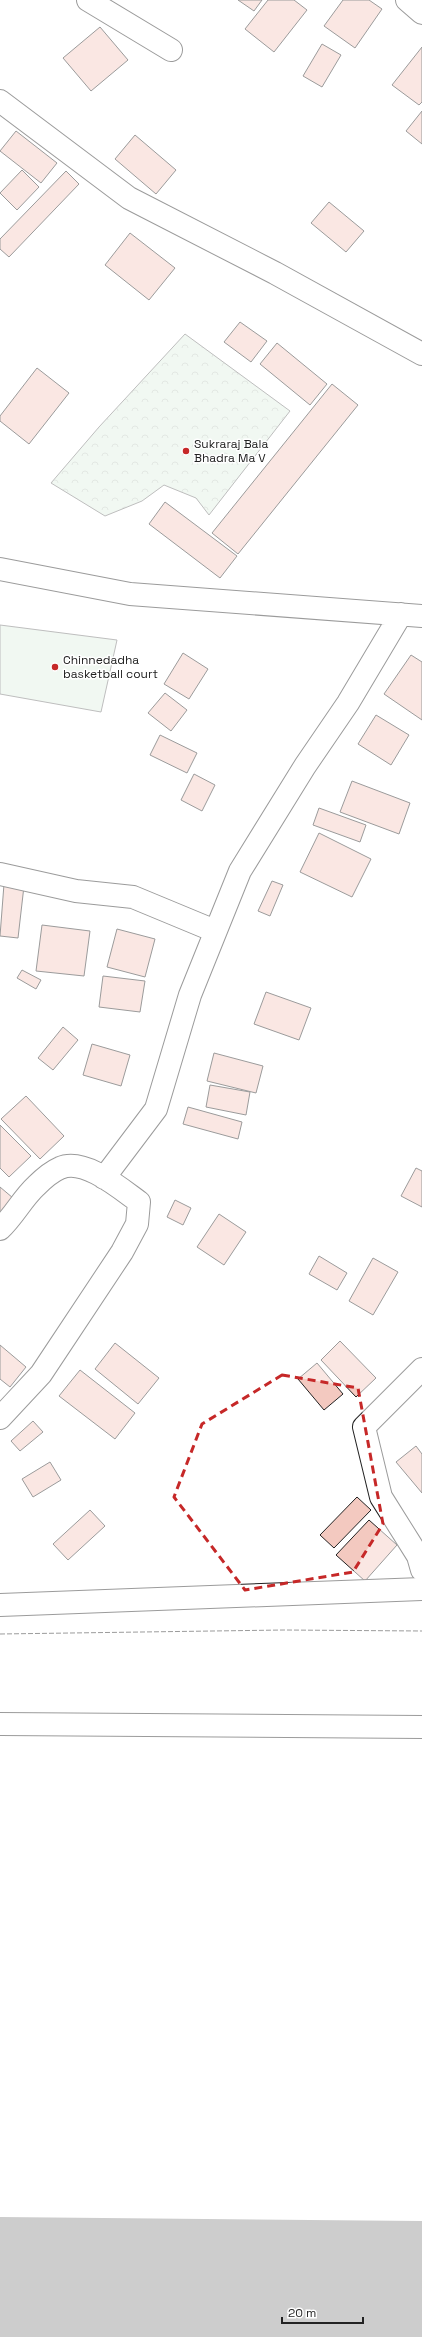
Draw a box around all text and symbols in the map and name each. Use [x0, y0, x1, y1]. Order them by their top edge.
place label: Sukraraj Bala Bhadra Ma V [194, 436, 268, 466]
marker: Sukraraj Bala Bhadra Ma V [181, 446, 191, 456]
place label: Chinnedadha basketball court [63, 652, 158, 682]
marker: Chinnedadha basketball court [50, 662, 60, 672]
scale bar [282, 2299, 363, 2325]
text: 20 m [288, 2305, 316, 2321]

